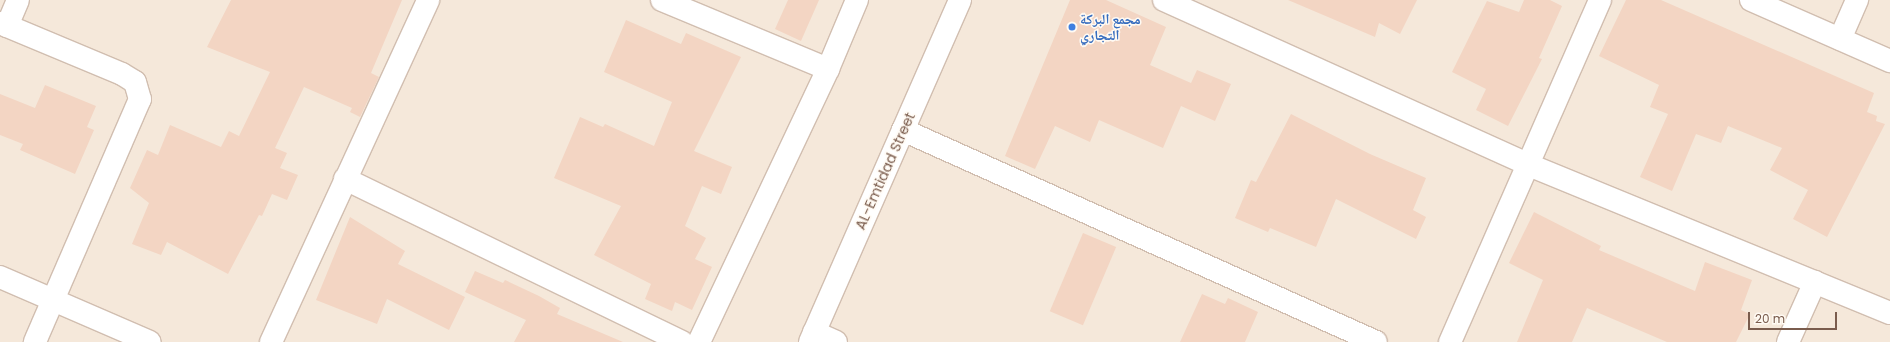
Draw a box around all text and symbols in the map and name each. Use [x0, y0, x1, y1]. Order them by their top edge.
place label: مجمع البركة التجاري [1080, 11, 1141, 44]
marker: مجمع البركة التجاري [1067, 22, 1077, 32]
street label: AL-Emtidad Street [852, 110, 918, 232]
scale bar [1750, 304, 1839, 330]
text: 20 m [1755, 310, 1785, 327]

